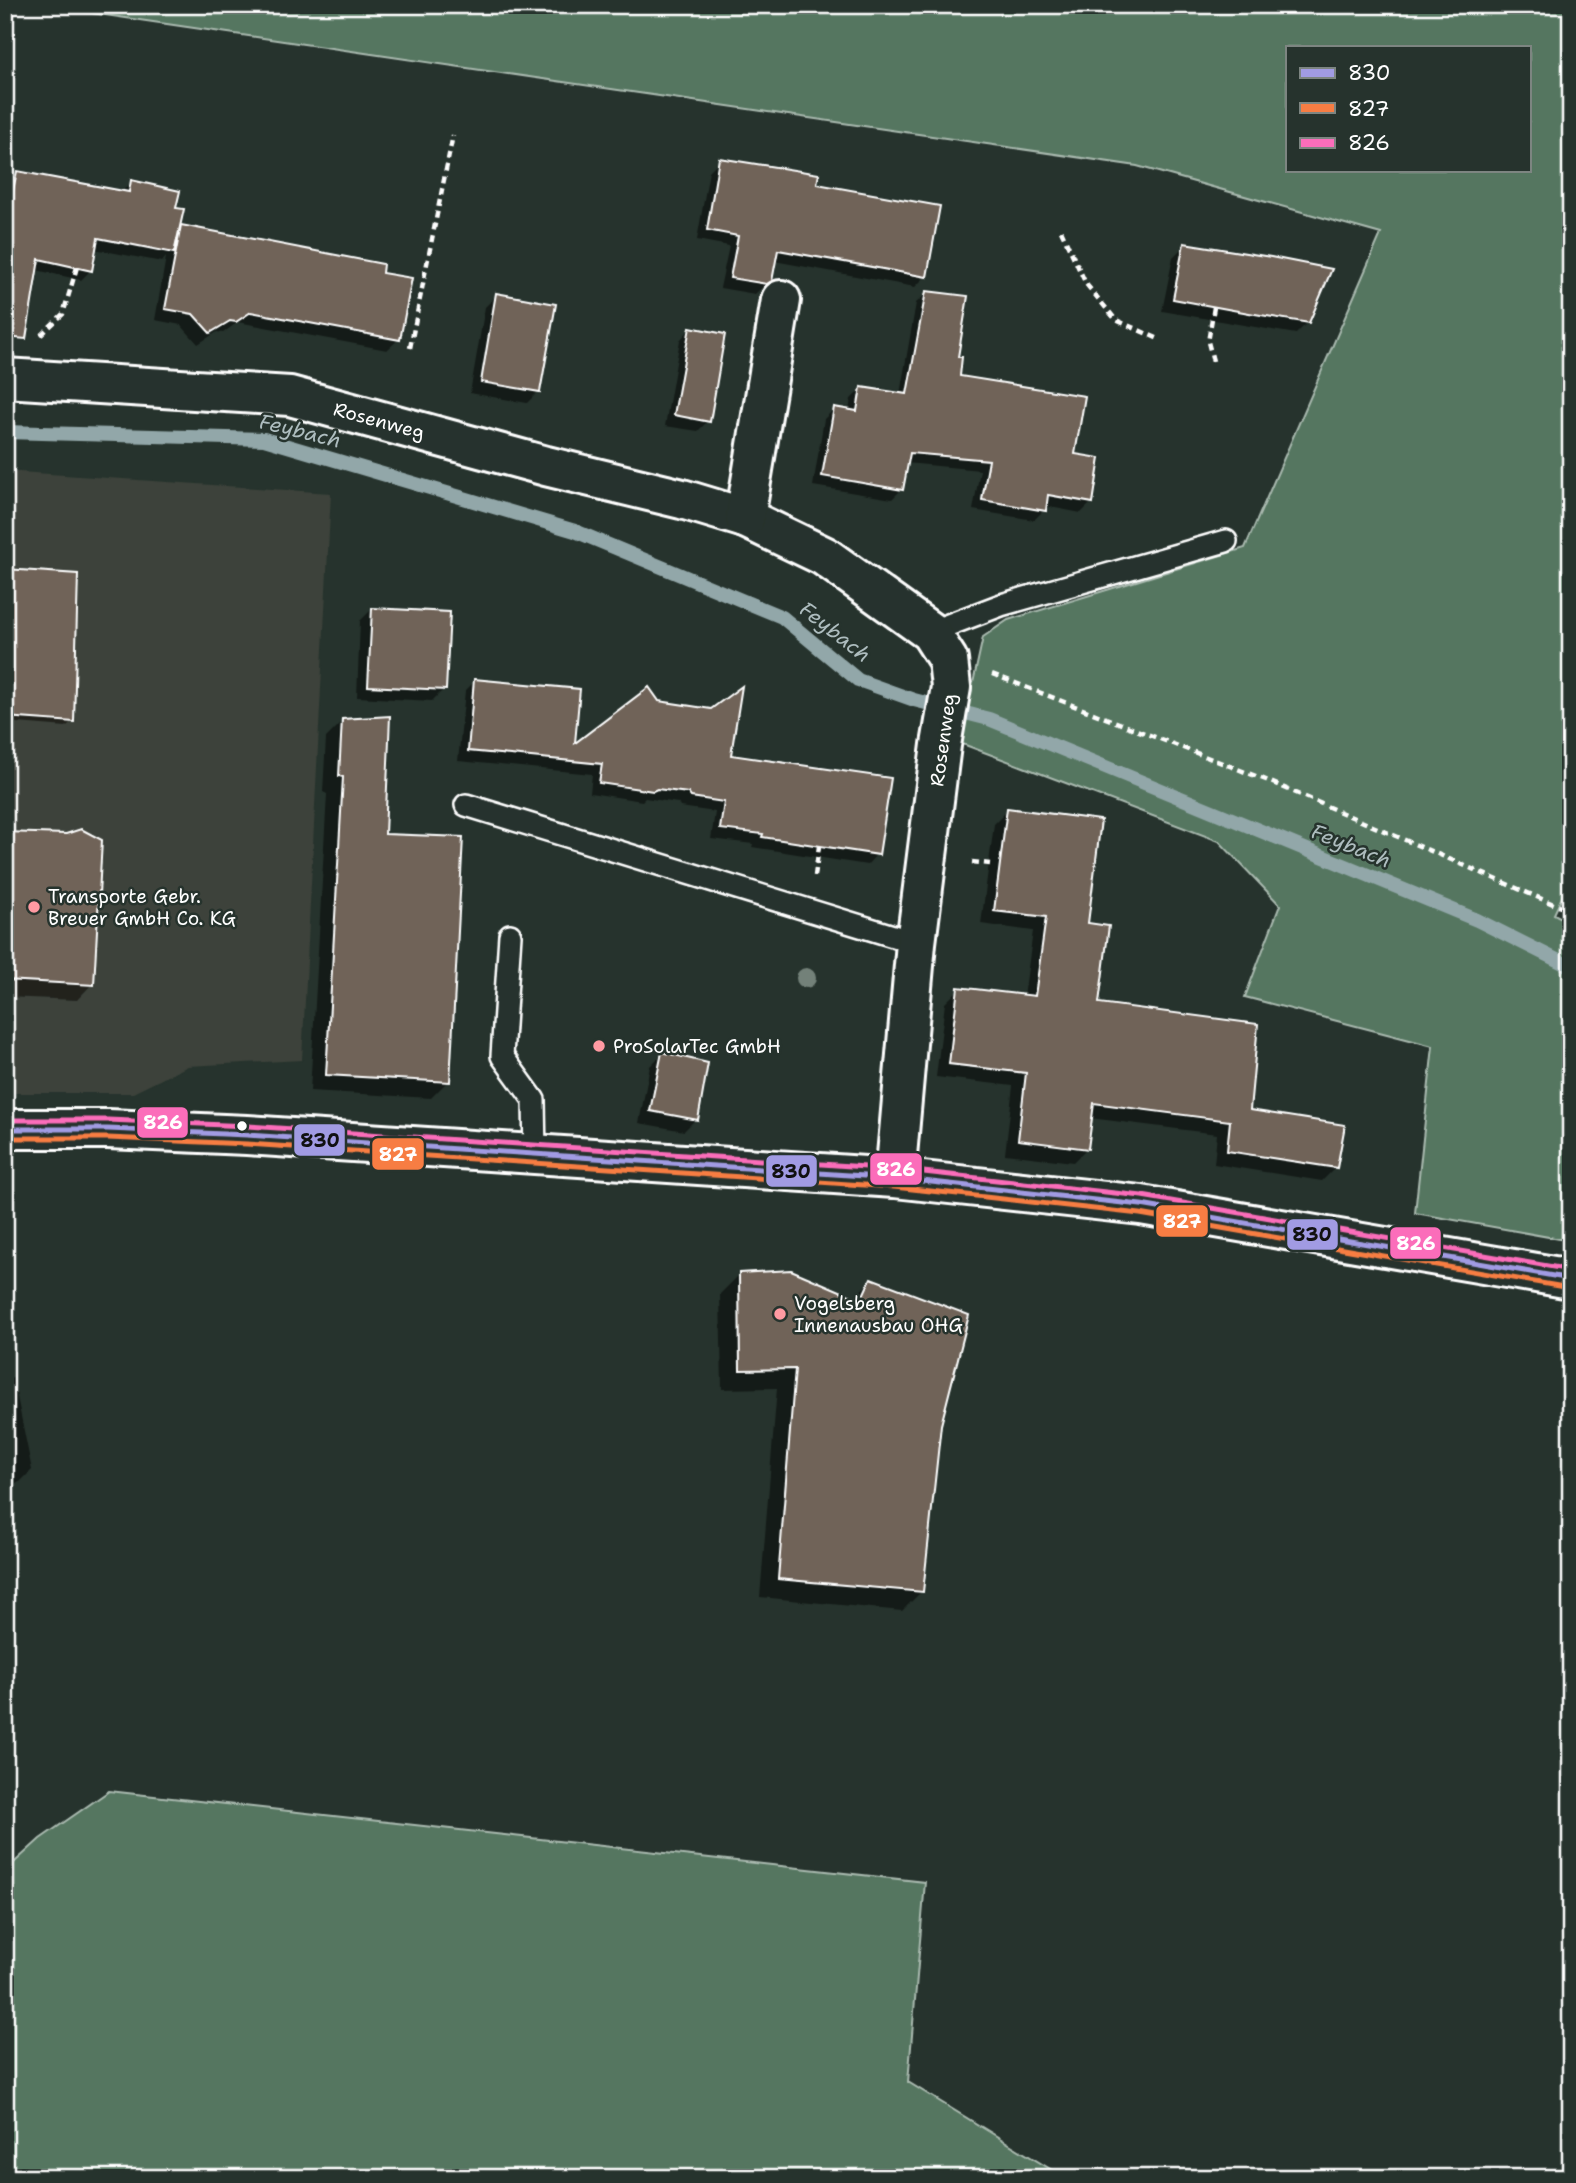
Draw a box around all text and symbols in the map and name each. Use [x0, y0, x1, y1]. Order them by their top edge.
legend [1286, 46, 1530, 172]
text: 830 [1348, 59, 1391, 87]
text: 827 [1348, 95, 1389, 123]
text: 826 [1348, 129, 1390, 157]
street label: Rosenweg [331, 396, 428, 445]
water label: Feybach [256, 407, 344, 455]
water label: Feybach [793, 595, 877, 669]
street label: Rosenweg [924, 692, 962, 788]
water label: Feybach [1307, 817, 1395, 875]
place label: Transporte Gebr. Breuer GmbH Co. KG [48, 884, 236, 931]
marker: Transporte Gebr. Breuer GmbH Co. KG [26, 899, 42, 915]
place label: ProSolarTec GmbH [613, 1034, 781, 1059]
marker: ProSolarTec GmbH [591, 1038, 607, 1054]
line badge: 826 [136, 1106, 189, 1139]
text: 826 [143, 1110, 183, 1135]
unlabelled marker [235, 1119, 249, 1133]
line badge: 830 [293, 1123, 346, 1157]
text: 830 [300, 1128, 340, 1153]
line badge: 827 [371, 1137, 425, 1171]
text: 827 [379, 1142, 417, 1167]
line badge: 826 [869, 1152, 923, 1186]
line badge: 830 [765, 1154, 818, 1188]
text: 826 [876, 1157, 916, 1182]
text: 830 [771, 1159, 811, 1184]
line badge: 827 [1155, 1204, 1209, 1238]
text: 827 [1163, 1209, 1201, 1234]
line badge: 830 [1286, 1218, 1339, 1251]
text: 830 [1292, 1222, 1332, 1247]
line badge: 826 [1389, 1226, 1442, 1260]
text: 826 [1396, 1231, 1436, 1256]
place label: Vogelsberg Innenausbau OHG [794, 1291, 963, 1338]
marker: Vogelsberg Innenausbau OHG [772, 1306, 788, 1322]

